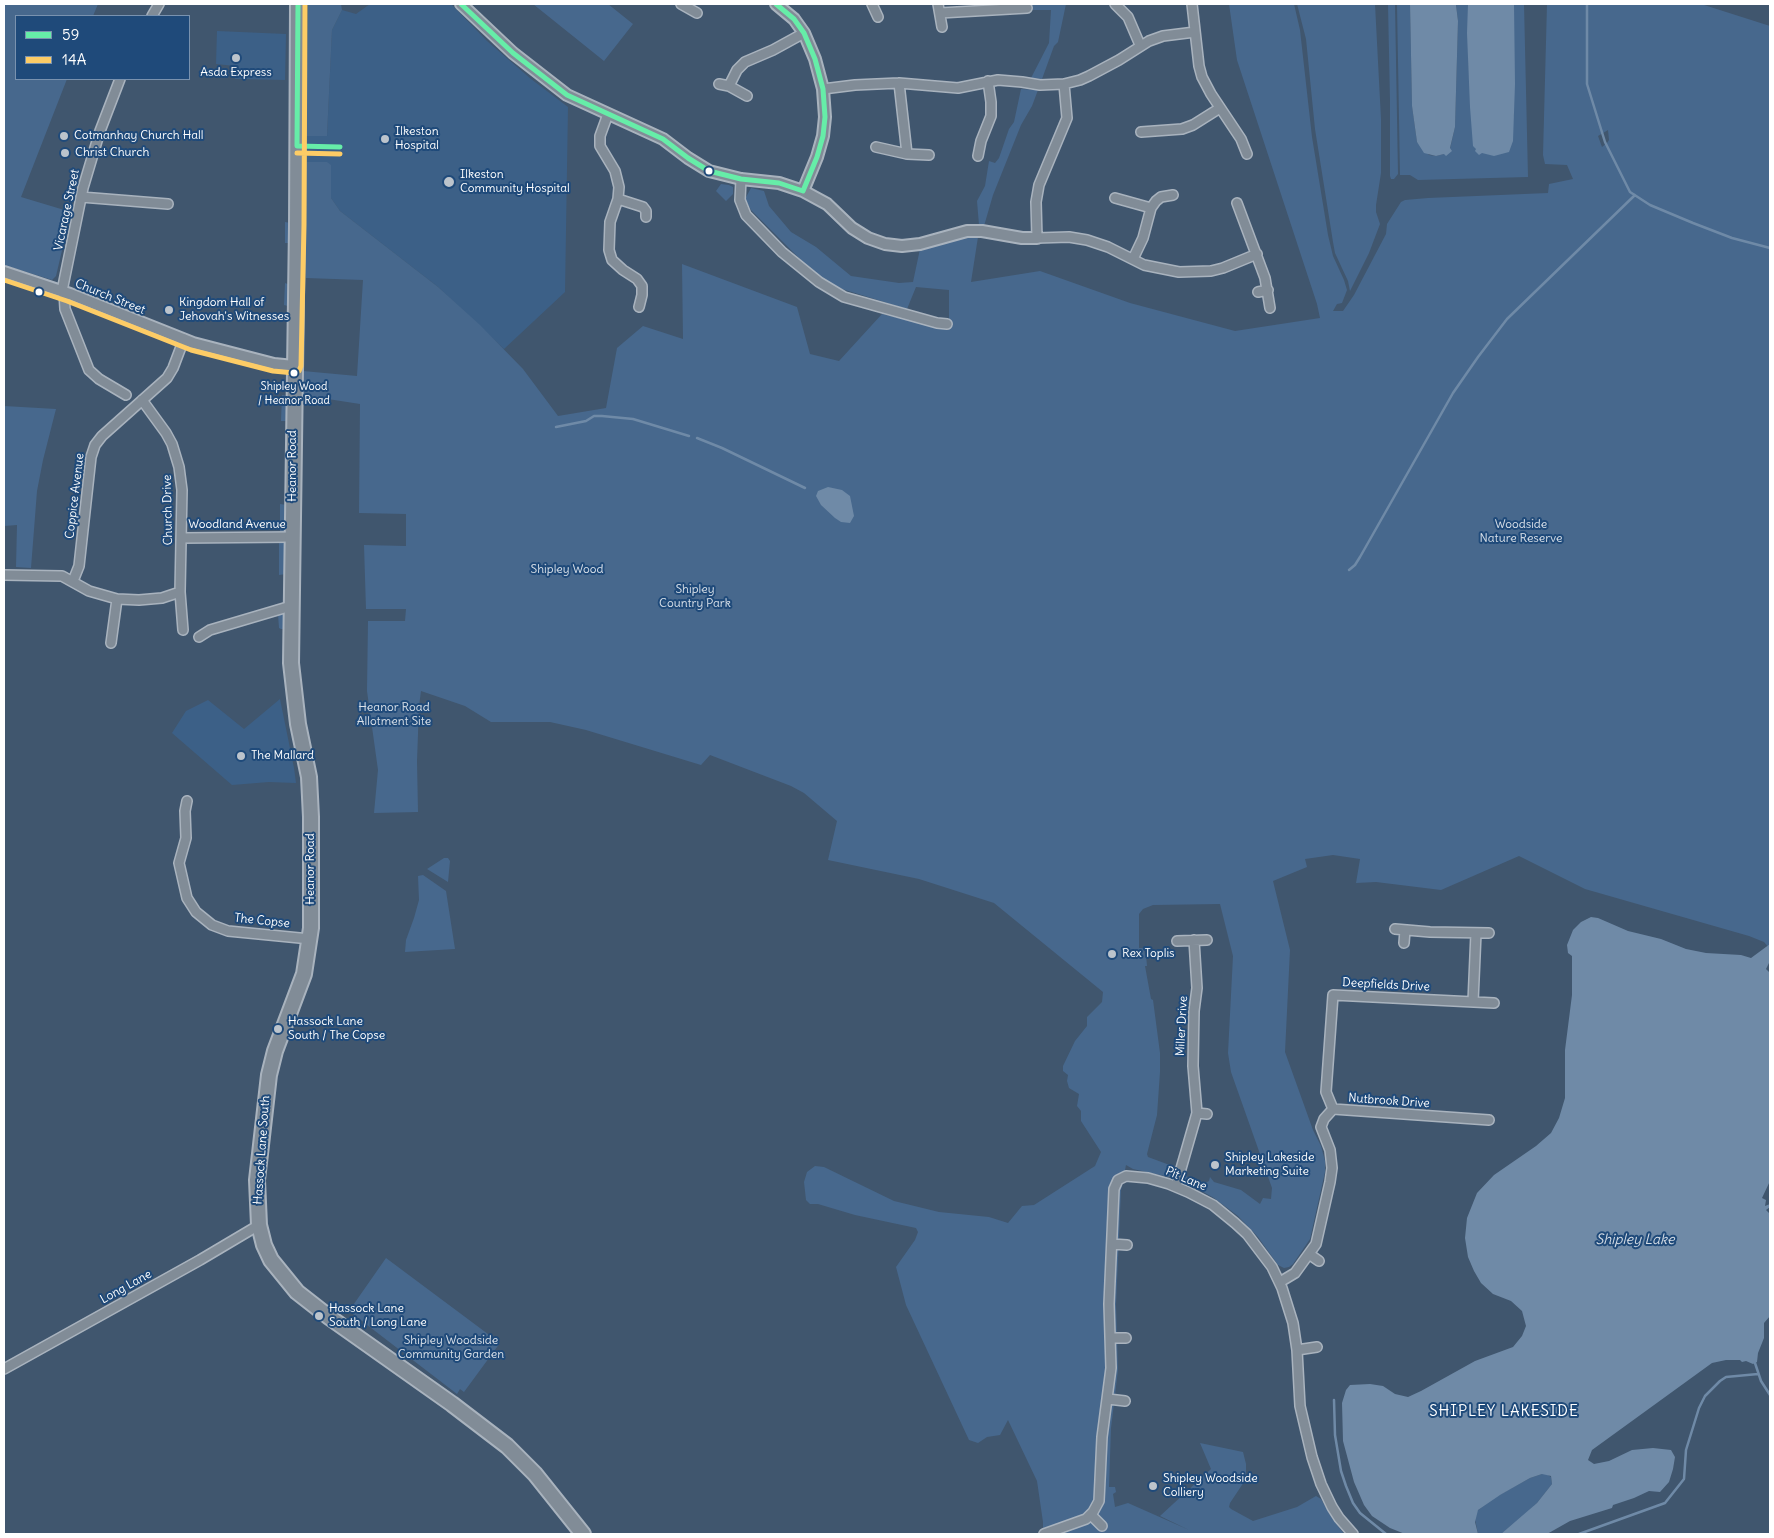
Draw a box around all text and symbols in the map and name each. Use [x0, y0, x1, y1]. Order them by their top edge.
legend [15, 15, 190, 80]
text: 59 [62, 25, 79, 44]
text: 14A [62, 50, 86, 69]
marker: Asda Express [230, 52, 242, 64]
place label: Asda Express [200, 66, 272, 80]
place label: Ilkeston Hospital [395, 125, 439, 153]
place label: Cotmanhay Church Hall [74, 129, 203, 143]
marker: Cotmanhay Church Hall [58, 130, 70, 142]
marker: Ilkeston Hospital [379, 133, 391, 145]
place label: Christ Church [75, 146, 149, 160]
marker: Christ Church [59, 147, 71, 159]
unlabelled marker [704, 166, 714, 176]
street label: Vicarage Street [51, 168, 83, 252]
place label: Ilkeston Community Hospital [460, 168, 570, 196]
marker: Ilkeston Community Hospital [442, 175, 456, 189]
street label: Church Street [73, 276, 147, 318]
unlabelled marker [34, 287, 44, 297]
place label: Kingdom Hall of Jehovah's Witnesses [179, 296, 289, 324]
marker: Kingdom Hall of Jehovah's Witnesses [163, 304, 175, 316]
marker: Shipley Wood / Heanor Road [289, 368, 299, 378]
place label: Shipley Wood / Heanor Road [258, 380, 330, 406]
street label: Heanor Road [286, 430, 300, 502]
street label: Coppice Avenue [63, 452, 87, 540]
street label: Church Drive [160, 474, 176, 546]
street label: Woodland Avenue [188, 518, 286, 532]
park label: Woodside Nature Reserve [1480, 518, 1562, 546]
park label: Shipley Wood [531, 563, 603, 577]
park label: Shipley Country Park [659, 583, 731, 611]
park label: Heanor Road Allotment Site [357, 701, 431, 729]
place label: The Mallard [251, 749, 314, 763]
marker: The Mallard [235, 750, 247, 762]
street label: Heanor Road [304, 833, 318, 905]
street label: The Copse [233, 911, 291, 931]
place label: Rex Toplis [1122, 947, 1175, 961]
marker: Rex Toplis [1106, 948, 1118, 960]
street label: Deepfields Drive [1342, 976, 1430, 994]
street label: Miller Drive [1173, 995, 1191, 1057]
place label: Hassock Lane South / The Copse [288, 1015, 385, 1043]
marker: Hassock Lane South / The Copse [272, 1023, 284, 1035]
street label: Nutbrook Drive [1348, 1091, 1430, 1111]
street label: Hassock Lane South [251, 1095, 273, 1205]
place label: Shipley Lakeside Marketing Suite [1225, 1151, 1314, 1179]
marker: Shipley Lakeside Marketing Suite [1209, 1159, 1221, 1171]
street label: Pit Lane [1163, 1164, 1209, 1194]
water label: Shipley Lake [1595, 1232, 1675, 1248]
street label: Long Lane [98, 1267, 154, 1307]
place label: Hassock Lane South / Long Lane [329, 1302, 427, 1330]
marker: Hassock Lane South / Long Lane [313, 1310, 325, 1322]
park label: Shipley Woodside Community Garden [398, 1334, 504, 1362]
district label: SHIPLEY LAKESIDE [1427, 1403, 1581, 1421]
place label: Shipley Woodside Colliery [1163, 1472, 1258, 1500]
marker: Shipley Woodside Colliery [1147, 1480, 1159, 1492]

